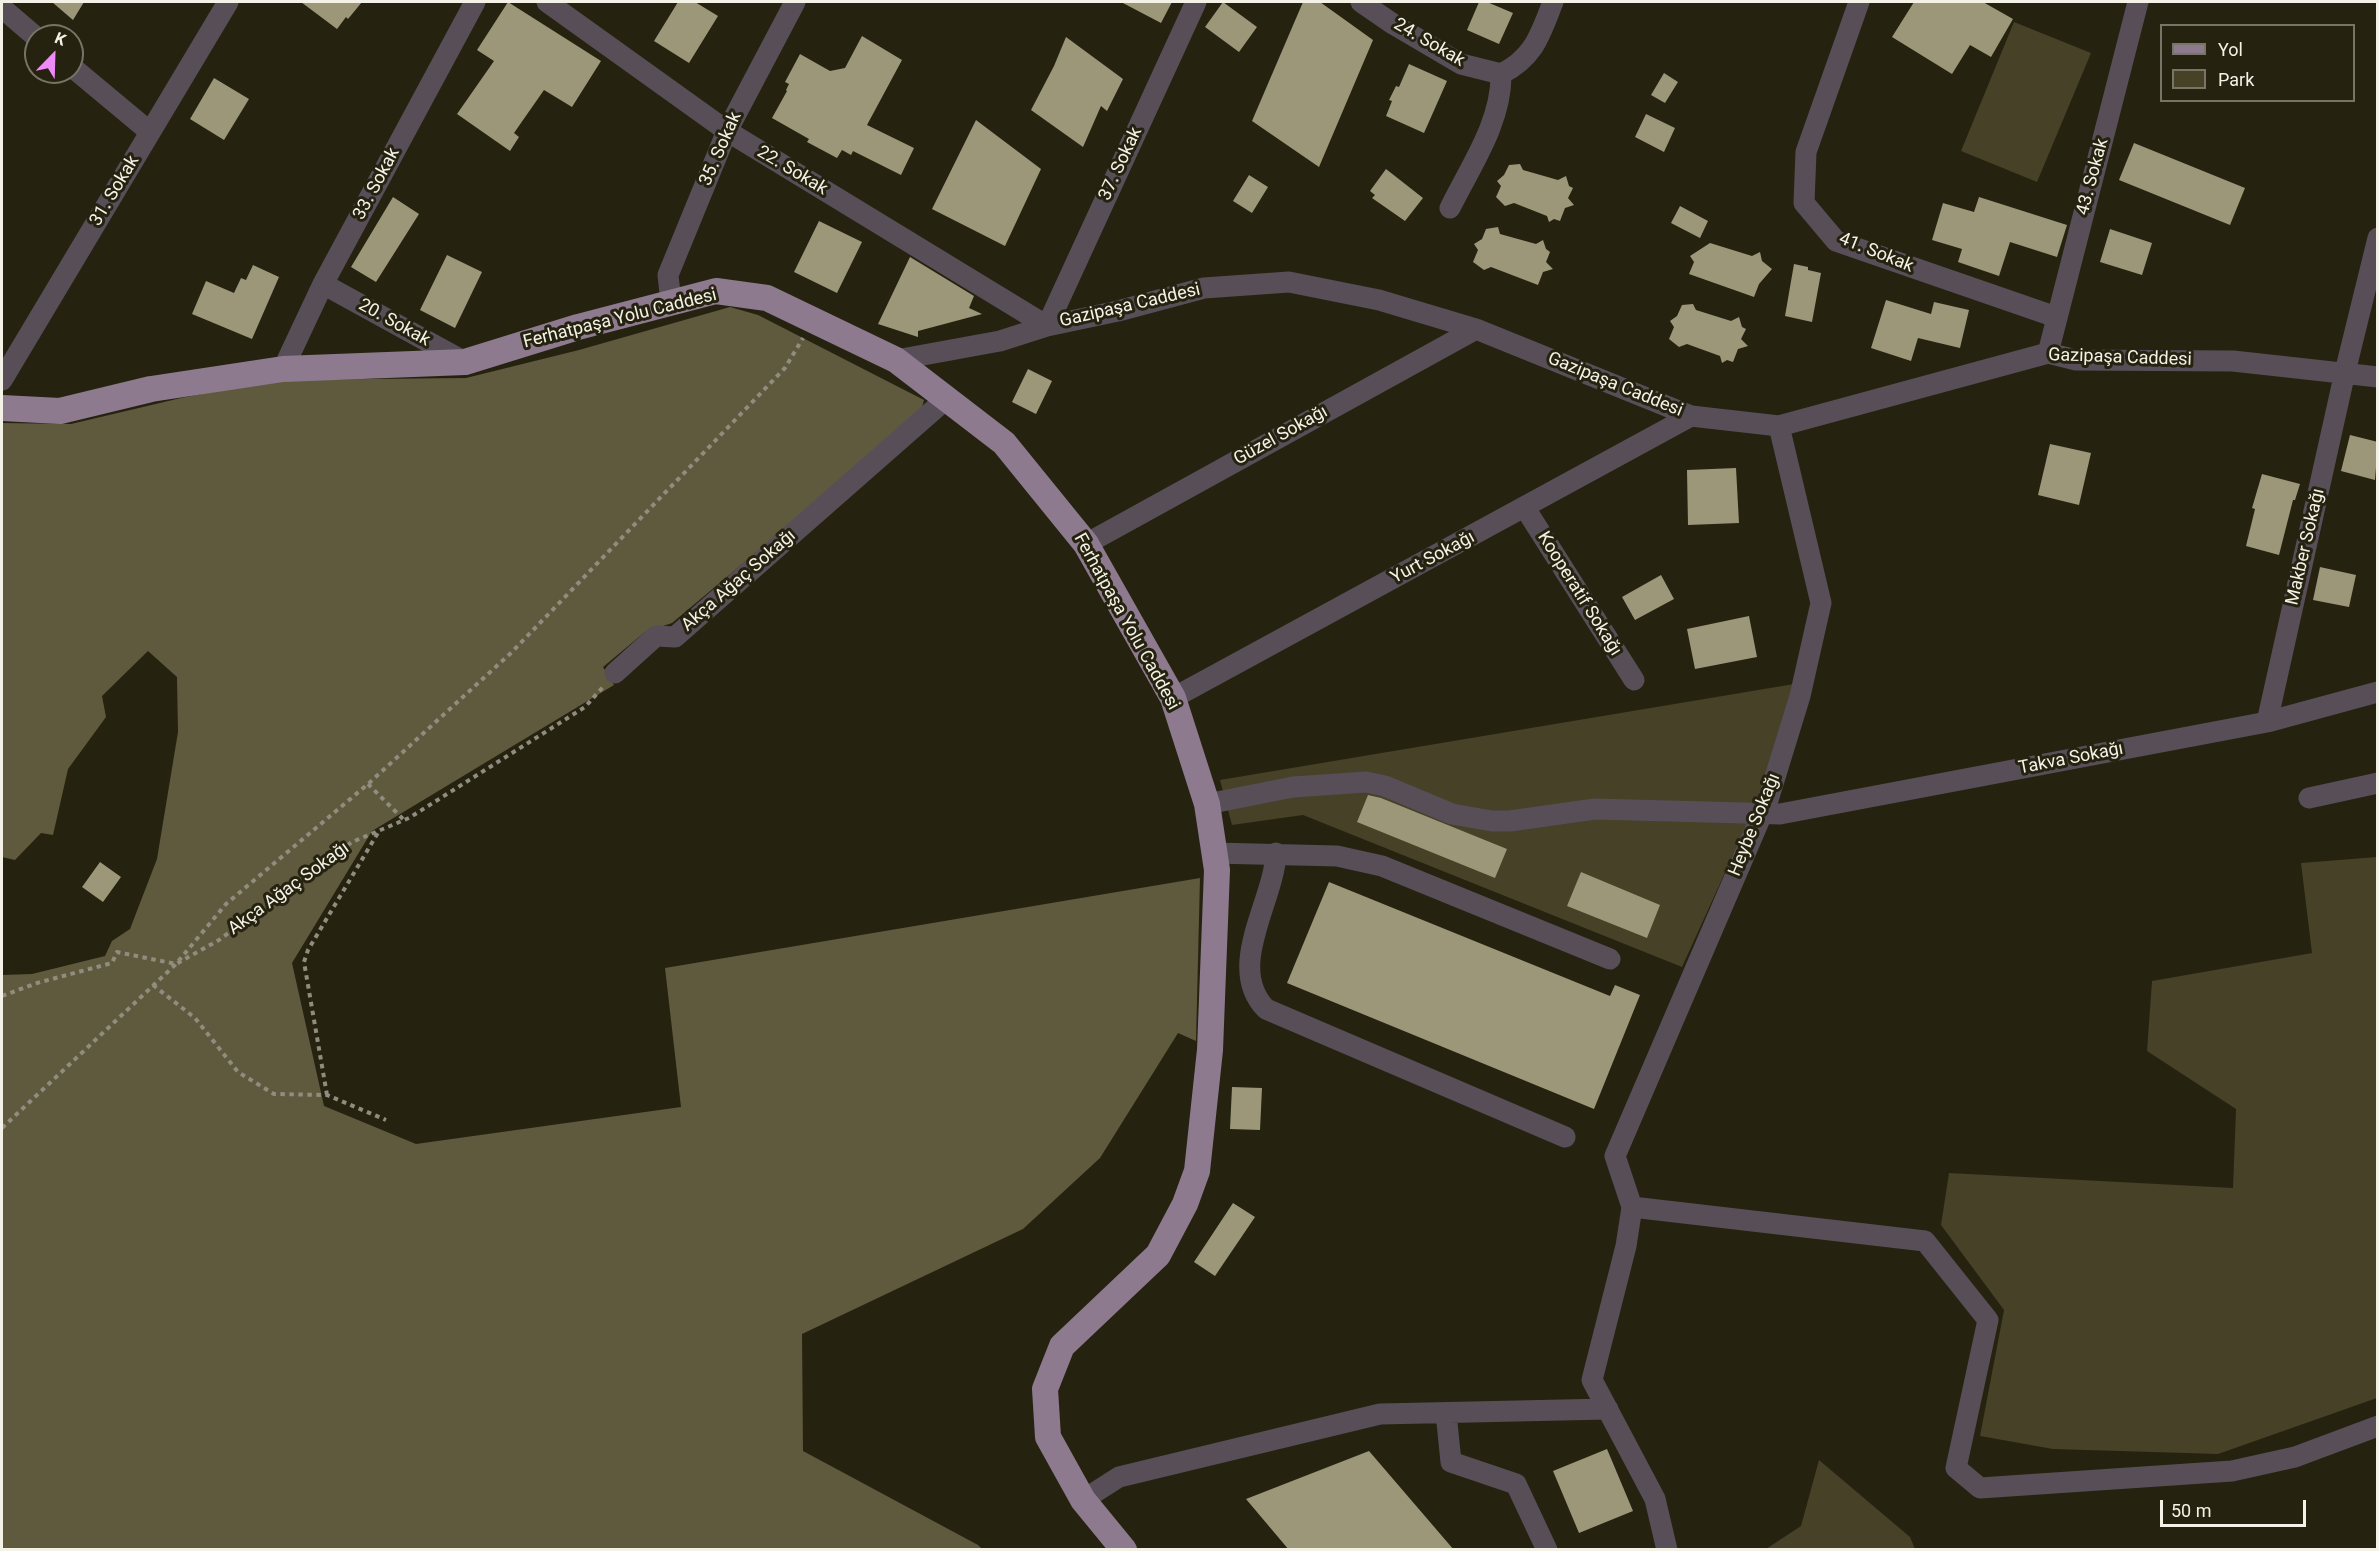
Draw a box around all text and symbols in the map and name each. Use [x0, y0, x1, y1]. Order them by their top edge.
street label: 24. Sokak [1390, 14, 1468, 72]
north arrow [24, 24, 84, 84]
legend [2160, 24, 2355, 102]
text: K [52, 28, 69, 50]
text: Yol [2218, 39, 2243, 60]
text: Park [2218, 69, 2254, 90]
street label: 35. Sokak [695, 109, 747, 189]
street label: 37. Sokak [1095, 124, 1147, 204]
street label: 43. Sokak [2072, 136, 2114, 218]
street label: 22. Sokak [753, 142, 831, 200]
street label: 33. Sokak [349, 144, 405, 224]
street label: 31. Sokak [86, 152, 144, 230]
street label: 41. Sokak [1836, 228, 1916, 278]
street label: Gazipaşa Caddesi [1058, 279, 1202, 333]
street label: Ferhatpaşa Yolu Caddesi [521, 284, 719, 354]
street label: 20. Sokak [354, 295, 434, 351]
street label: Gazipaşa Caddesi [2048, 345, 2192, 371]
street label: Gazipaşa Caddesi [1544, 348, 1686, 422]
street label: Güzel Sokağı [1230, 401, 1332, 471]
street label: Makber Sokağı [2282, 486, 2330, 608]
street label: Akça Ağaç Sokağı [677, 526, 801, 636]
street label: Yurt Sokağı [1387, 527, 1479, 589]
street label: Kooperatif Sokağı [1532, 528, 1626, 660]
street label: Ferhatpaşa Yolu Caddesi [1068, 530, 1184, 714]
street label: Takva Sokağı [2017, 738, 2125, 780]
street label: Heybe Sokağı [1725, 770, 1785, 880]
street label: Akça Ağaç Sokağı [224, 838, 354, 940]
scale bar [2163, 1488, 2308, 1526]
text: 50 m [2171, 1500, 2211, 1521]

